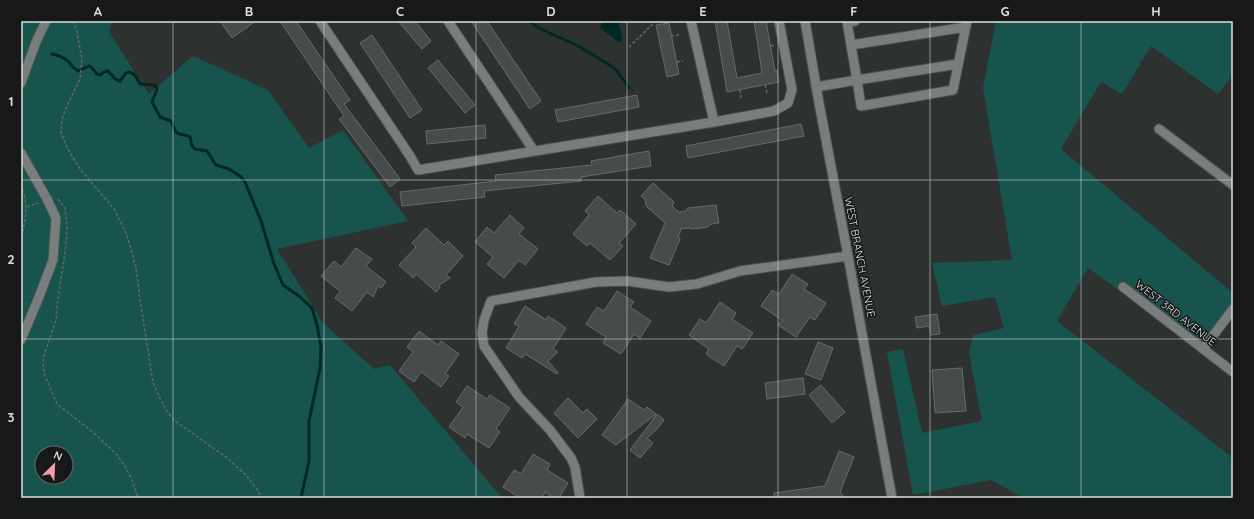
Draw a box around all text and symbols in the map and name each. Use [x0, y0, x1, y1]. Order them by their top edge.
text: A [94, 3, 103, 19]
text: B [245, 3, 253, 19]
text: C [396, 3, 404, 19]
text: D [546, 3, 556, 19]
text: E [699, 3, 707, 19]
text: F [850, 3, 858, 19]
text: G [1000, 3, 1010, 19]
text: H [1151, 3, 1161, 19]
text: 1 [8, 93, 14, 109]
street label: WEST BRANCH AVENUE [841, 196, 879, 318]
text: 2 [7, 251, 15, 267]
street label: WEST 3RD AVENUE [1133, 277, 1219, 349]
text: 3 [8, 409, 15, 425]
north arrow [34, 445, 74, 485]
text: N [52, 448, 65, 464]

